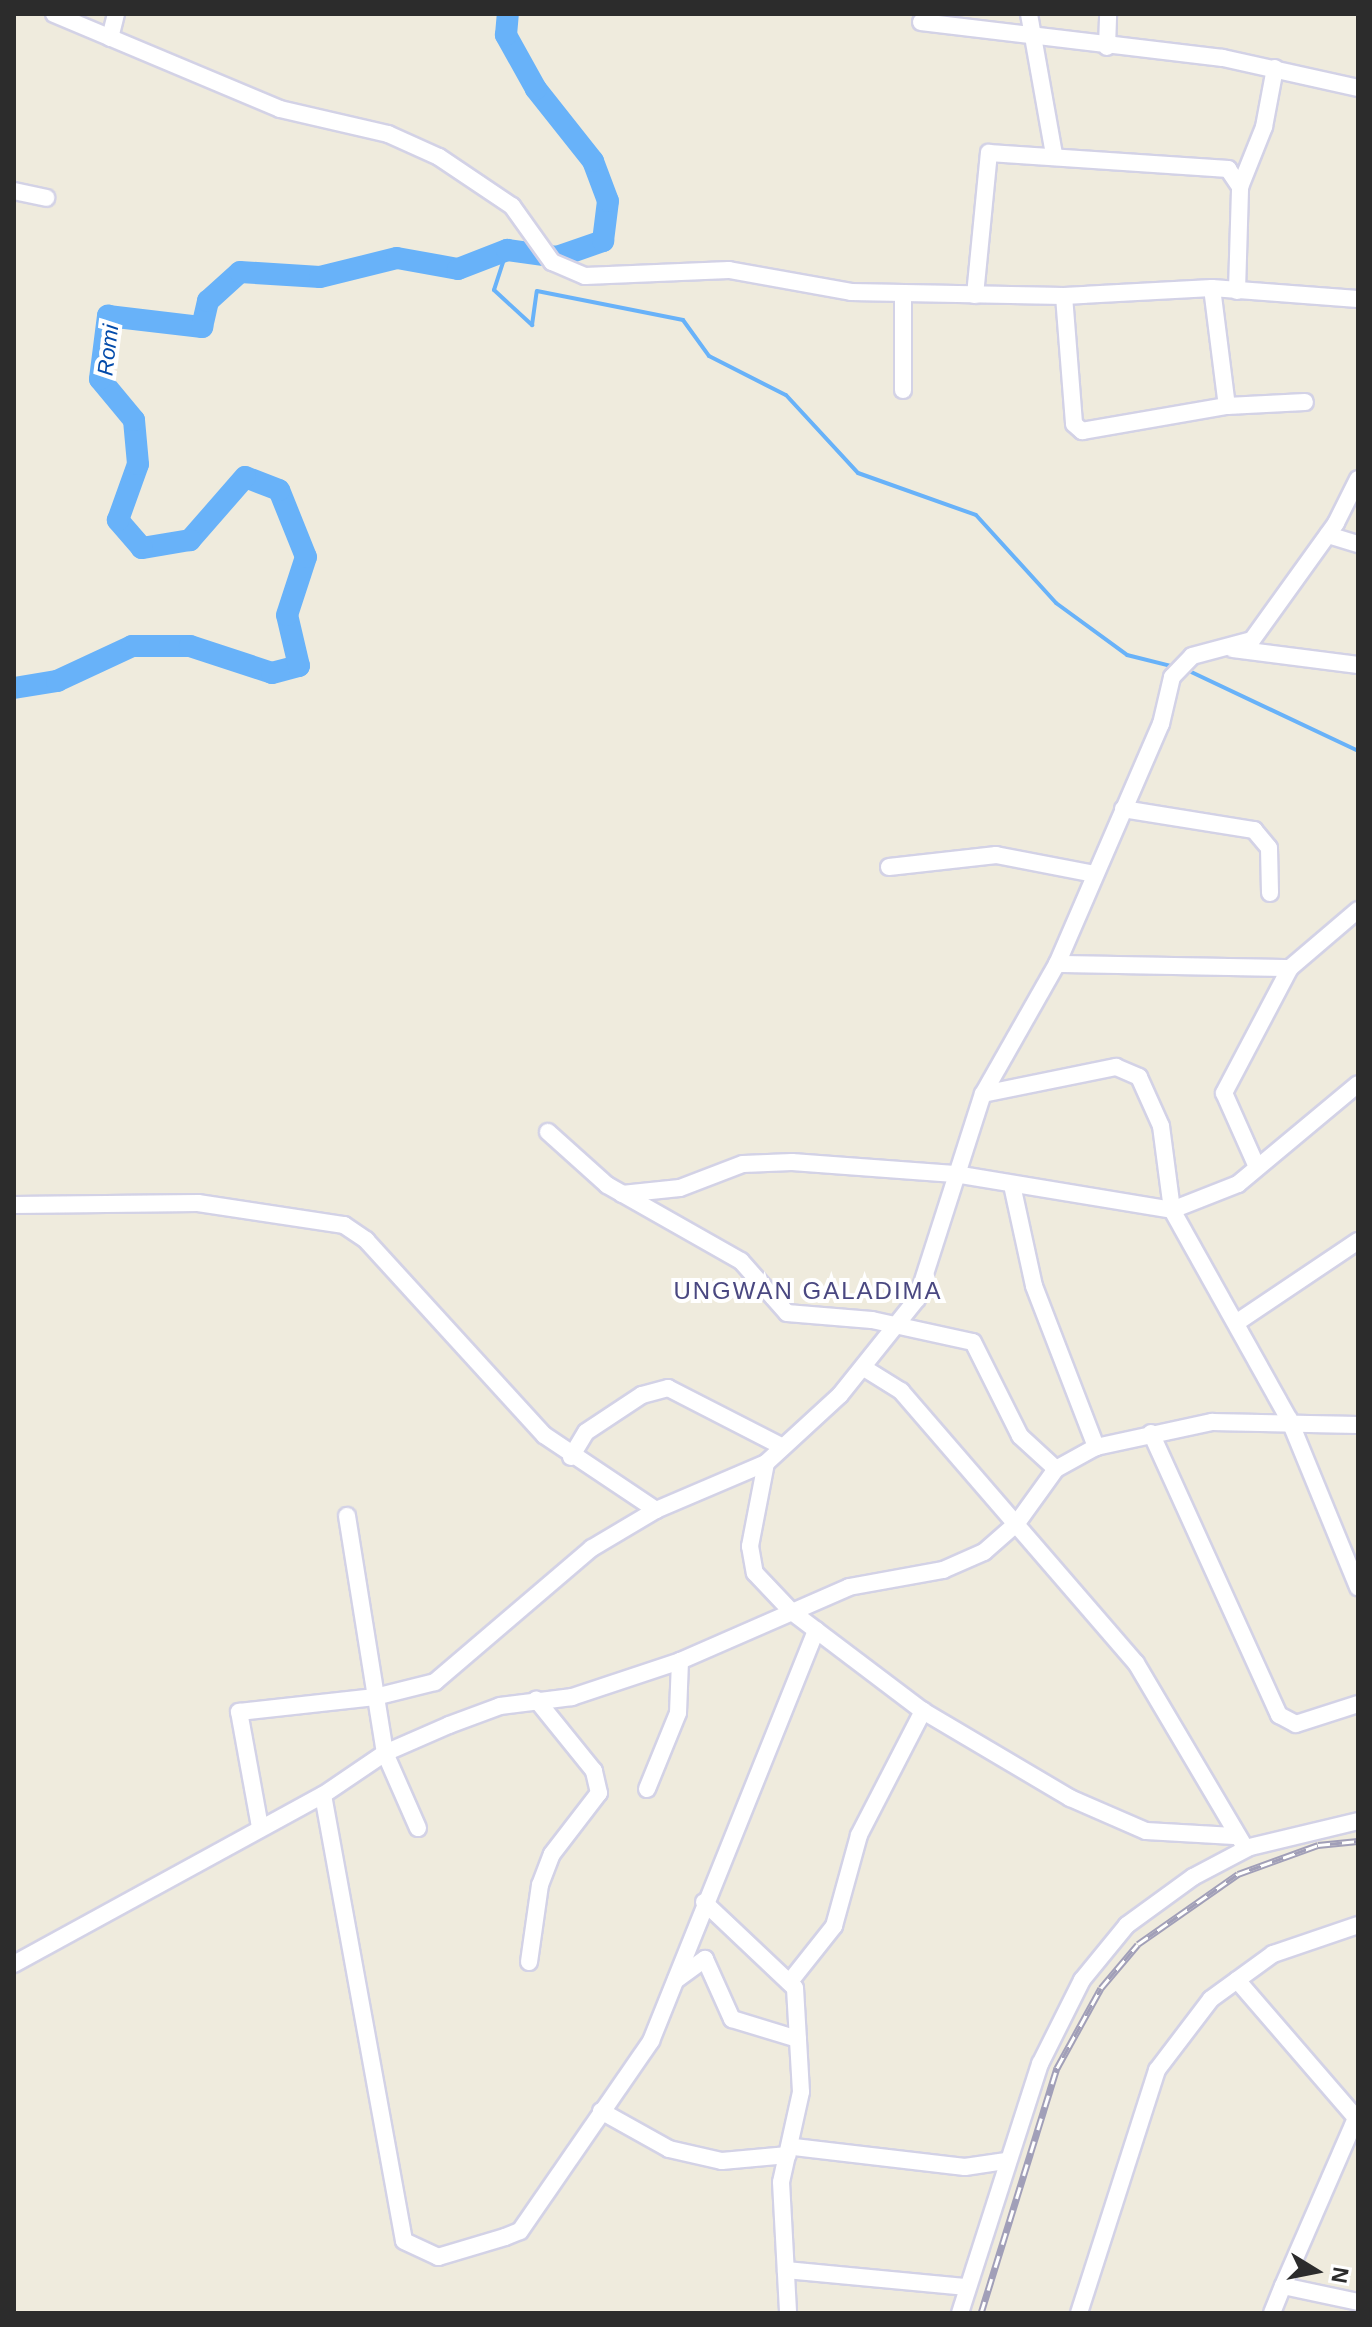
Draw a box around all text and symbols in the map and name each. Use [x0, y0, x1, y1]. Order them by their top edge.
water label: Romi [92, 323, 124, 377]
district label: UNGWAN GALADIMA [673, 1277, 943, 1305]
north arrow [1276, 2231, 1356, 2311]
text: N [1326, 2265, 1354, 2285]

